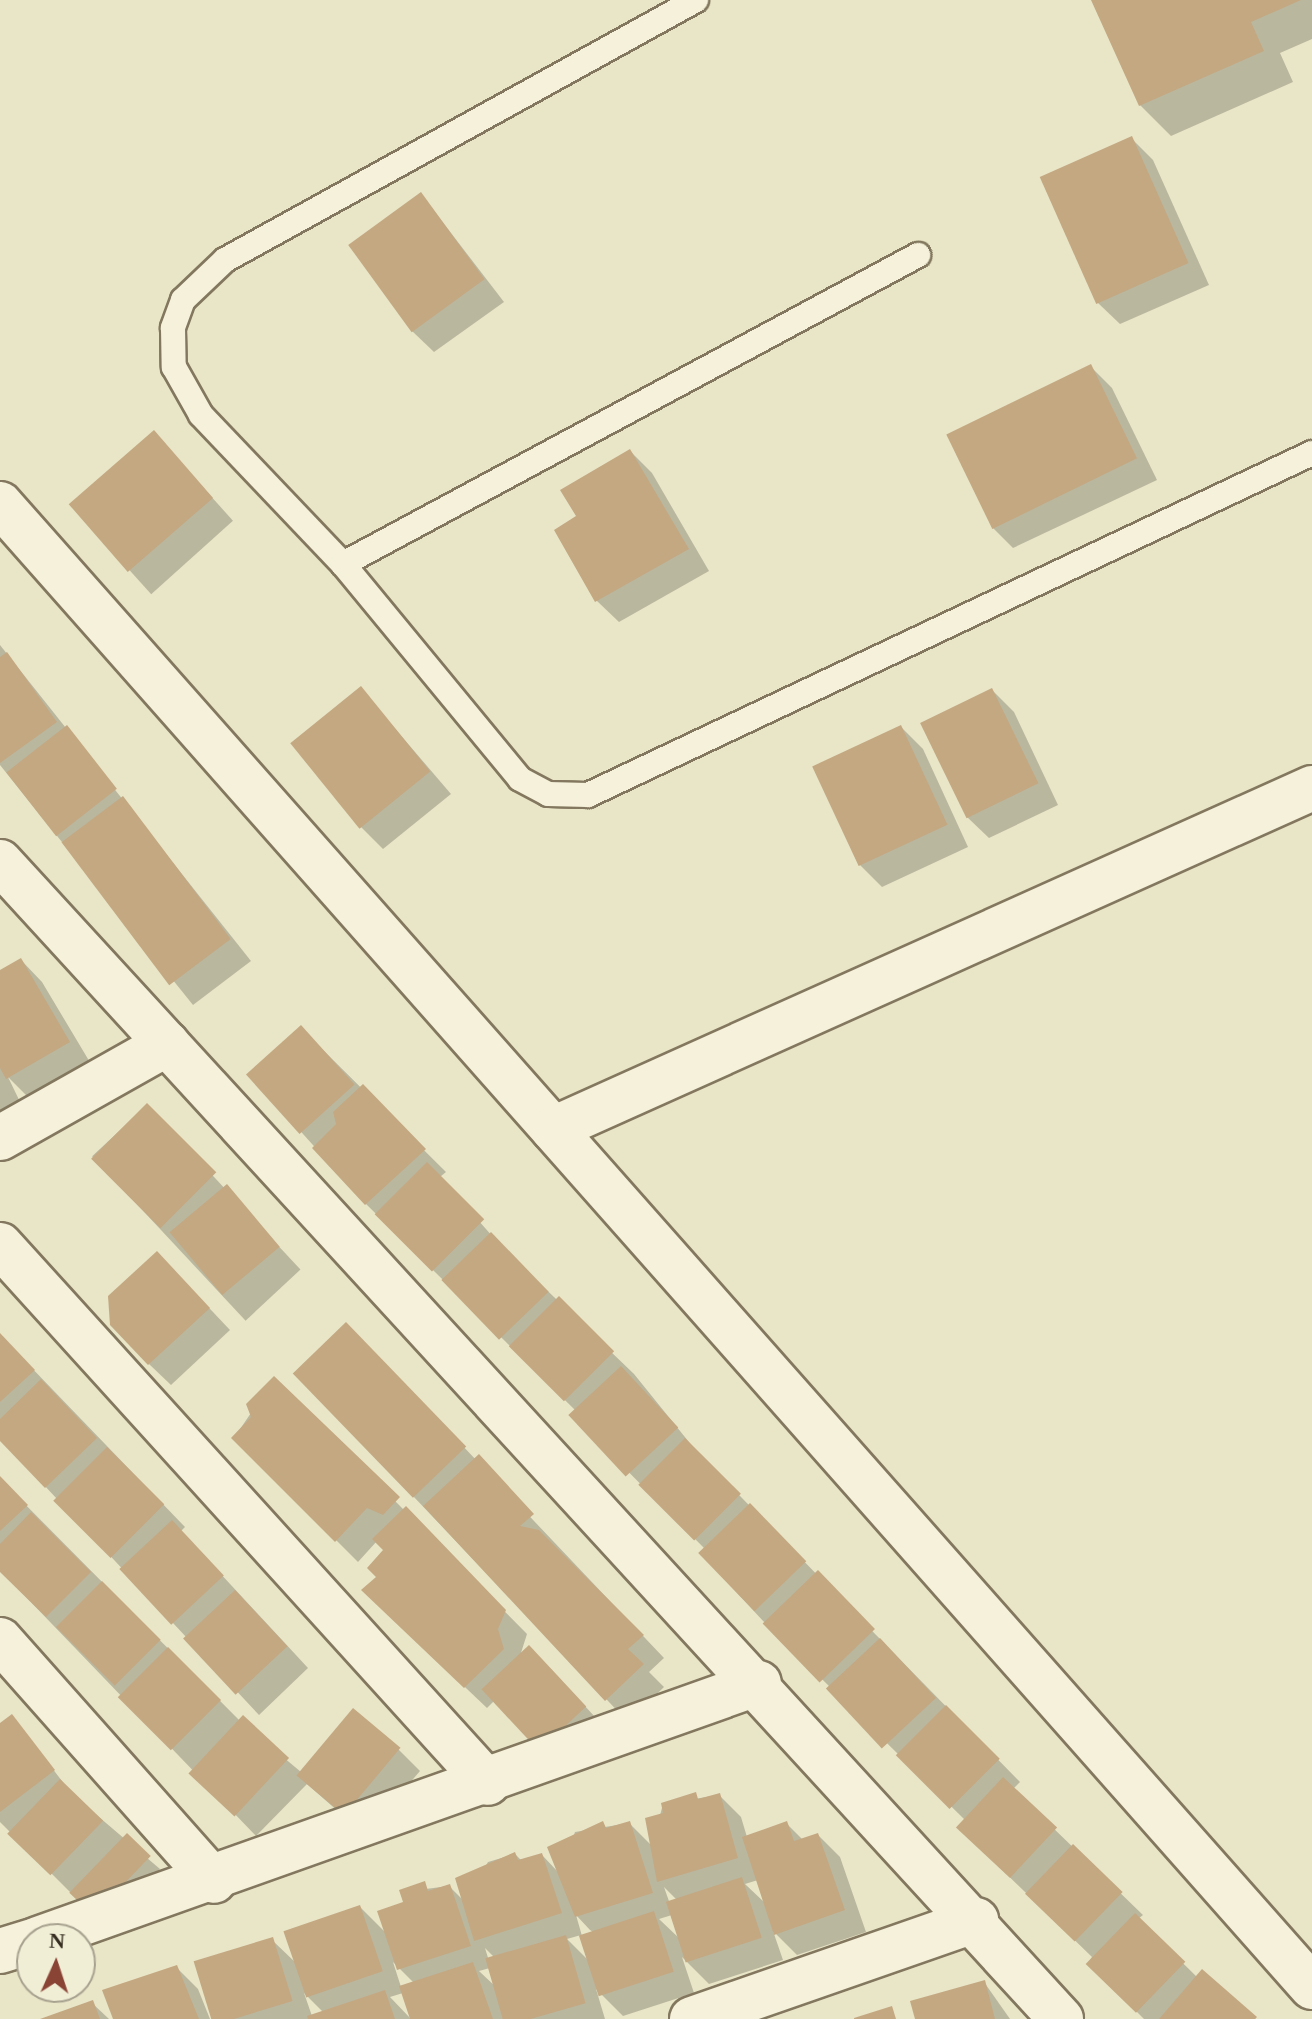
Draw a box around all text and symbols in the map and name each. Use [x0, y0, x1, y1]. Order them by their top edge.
north arrow [16, 1923, 96, 2003]
text: N [49, 1928, 66, 1953]

